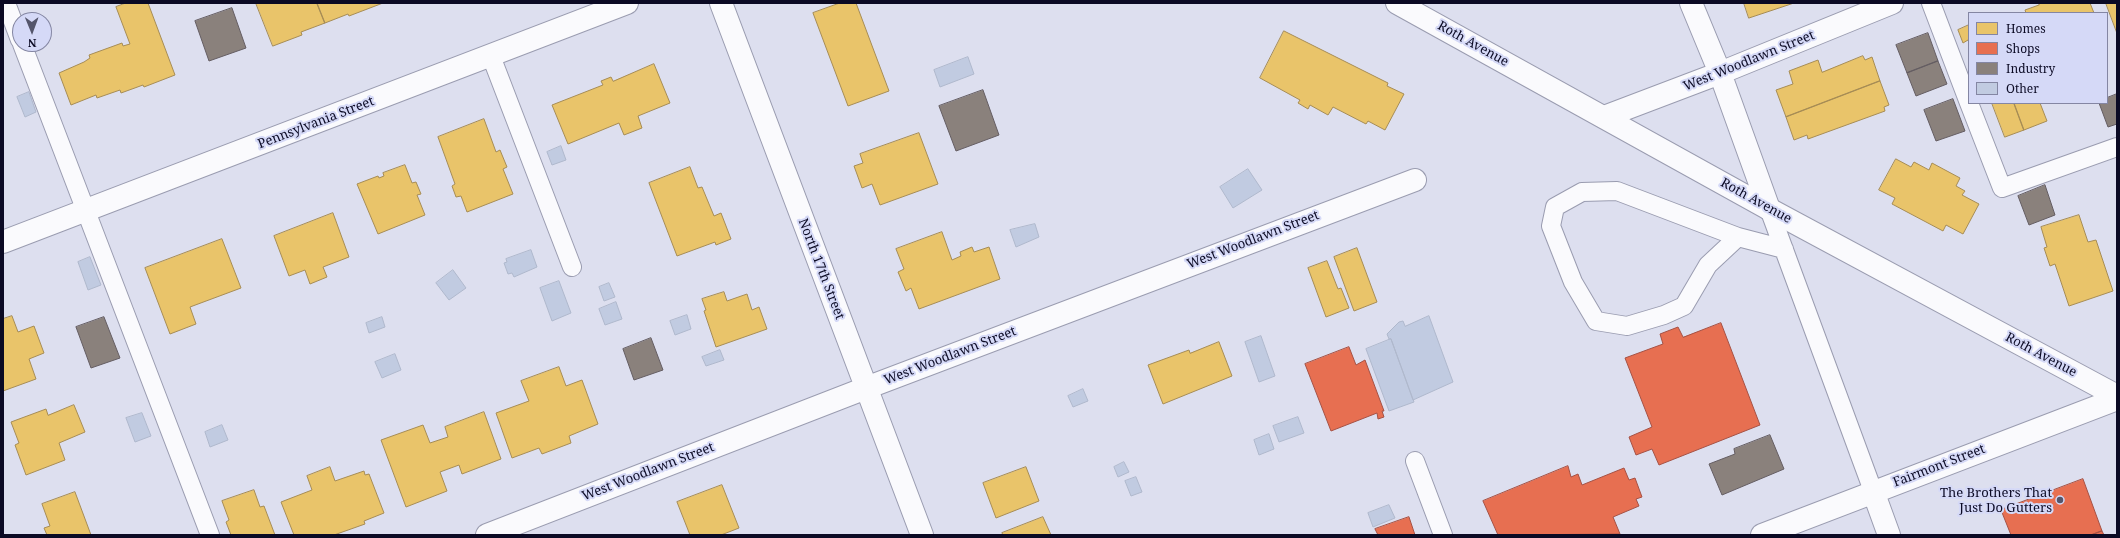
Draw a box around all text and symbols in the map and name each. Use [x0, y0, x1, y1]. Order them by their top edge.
north arrow [12, 12, 52, 52]
legend [1968, 12, 2108, 104]
street label: Roth Avenue [1435, 18, 1511, 70]
text: Homes [2006, 20, 2046, 37]
street label: West Woodlawn Street [1681, 28, 1817, 94]
text: N [28, 36, 37, 51]
text: Shops [2006, 40, 2040, 57]
text: Industry [2006, 60, 2055, 77]
text: Other [2006, 80, 2039, 97]
street label: Pennsylvania Street [256, 94, 376, 152]
street label: Roth Avenue [1718, 175, 1794, 227]
street label: West Woodlawn Street [1185, 208, 1321, 272]
street label: North 17th Street [795, 216, 847, 322]
street label: West Woodlawn Street [882, 324, 1018, 388]
street label: Roth Avenue [2003, 330, 2079, 380]
street label: West Woodlawn Street [580, 440, 716, 504]
street label: Fairmont Street [1891, 441, 1987, 491]
place label: The Brothers That Just Do Gutters [1940, 485, 2052, 516]
marker: The Brothers That Just Do Gutters [2055, 495, 2065, 505]

